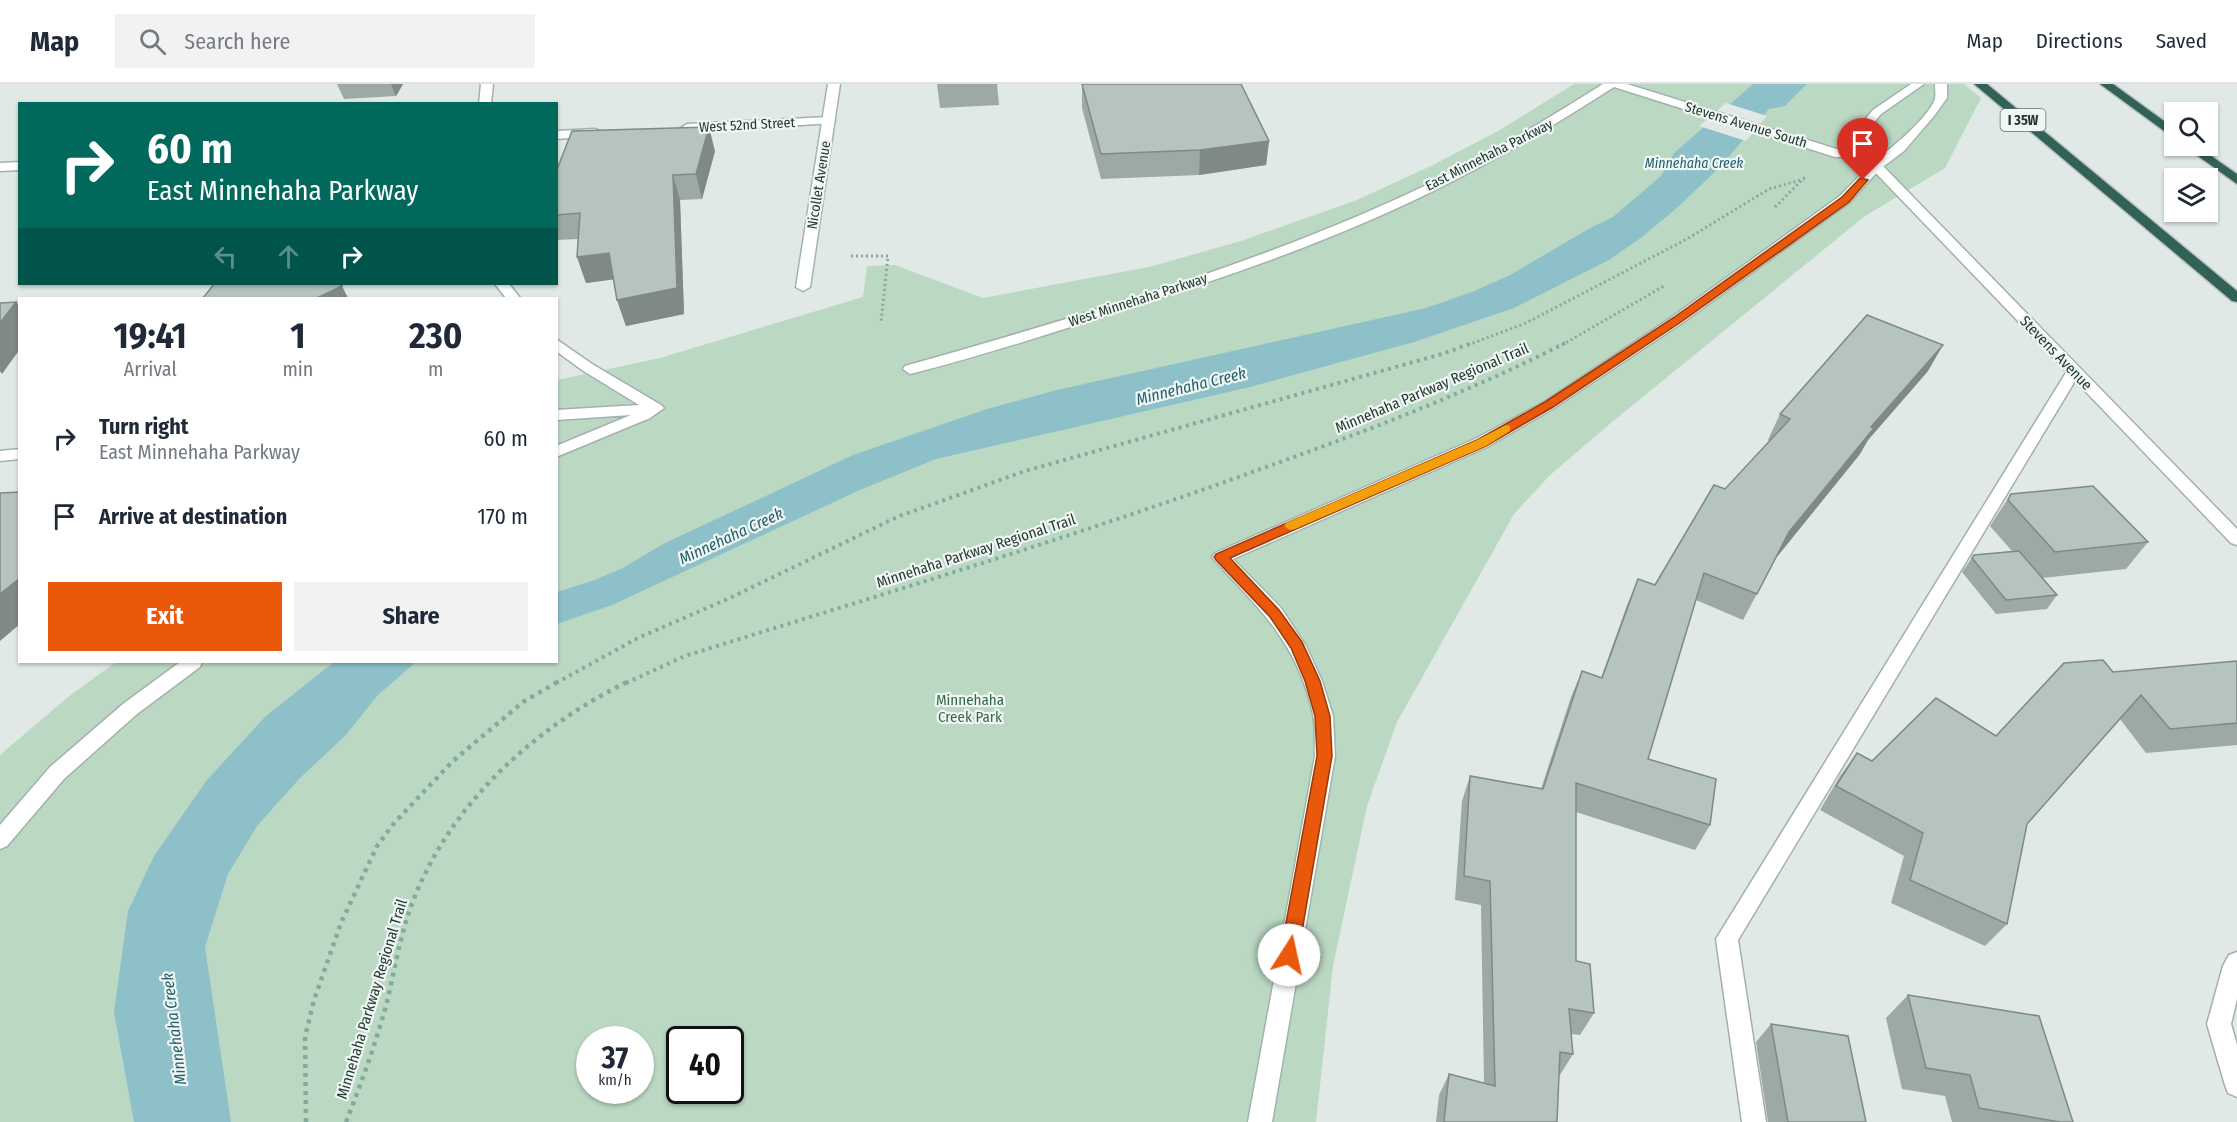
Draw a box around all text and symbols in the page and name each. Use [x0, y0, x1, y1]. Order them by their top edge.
search box [115, 14, 535, 68]
text: Map [30, 25, 79, 58]
icon: search [136, 25, 169, 58]
text: Search here [184, 28, 290, 55]
text: Map [1966, 28, 2003, 54]
text: Directions [2036, 28, 2123, 54]
text: Saved [2156, 28, 2207, 54]
street label: Stevens Avenue South [1683, 98, 1809, 152]
map controls [2164, 102, 2218, 222]
button: search [2164, 102, 2218, 156]
road number: I 35W [2000, 109, 2046, 131]
street label: West 52nd Street [699, 114, 796, 136]
street label: East Minnehaha Parkway [1422, 115, 1556, 195]
pin [1837, 118, 1888, 180]
text: 60 m [147, 124, 233, 174]
icon: right [48, 126, 126, 204]
icon: arrive [1846, 127, 1879, 160]
street label: Nicollet Avenue [804, 139, 834, 230]
water label: Minnehaha Creek [1645, 155, 1743, 172]
button: layers [2164, 168, 2218, 222]
text: East Minnehaha Parkway [147, 175, 418, 207]
icon: left [209, 240, 242, 273]
icon: ahead [272, 240, 305, 273]
icon: right [335, 240, 368, 273]
street label: West Minnehaha Parkway [1067, 269, 1210, 330]
street label: Stevens Avenue [2016, 312, 2096, 394]
text: 19:41 [114, 314, 187, 358]
text: 1 [290, 314, 306, 358]
text: 230 [409, 314, 462, 358]
street label: Minnehaha Parkway Regional Trail [1333, 339, 1531, 437]
text: Arrival [124, 357, 177, 381]
text: min [282, 357, 313, 381]
text: m [428, 357, 443, 381]
water label: Minnehaha Creek [1134, 363, 1248, 409]
text: Turn right [99, 413, 188, 440]
icon: right [48, 422, 81, 455]
text: 60 m [484, 425, 528, 452]
text: East Minnehaha Parkway [99, 440, 300, 464]
icon: arrive [48, 500, 81, 533]
text: Arrive at destination [99, 503, 287, 530]
text: 170 m [477, 503, 528, 530]
water label: Minnehaha Creek [676, 504, 786, 568]
street label: Minnehaha Parkway Regional Trail [874, 510, 1078, 592]
button: Exit [48, 582, 282, 651]
button: Share [294, 582, 528, 651]
park label: Minnehaha Creek Park [936, 691, 1004, 726]
street label: Minnehaha Parkway Regional Trail [333, 897, 411, 1101]
position arrow [1257, 923, 1321, 987]
water label: Minnehaha Creek [158, 972, 190, 1086]
speed limit sign: 40 [666, 1026, 744, 1104]
text: 37 [602, 1040, 628, 1076]
text: km/h [598, 1071, 632, 1089]

